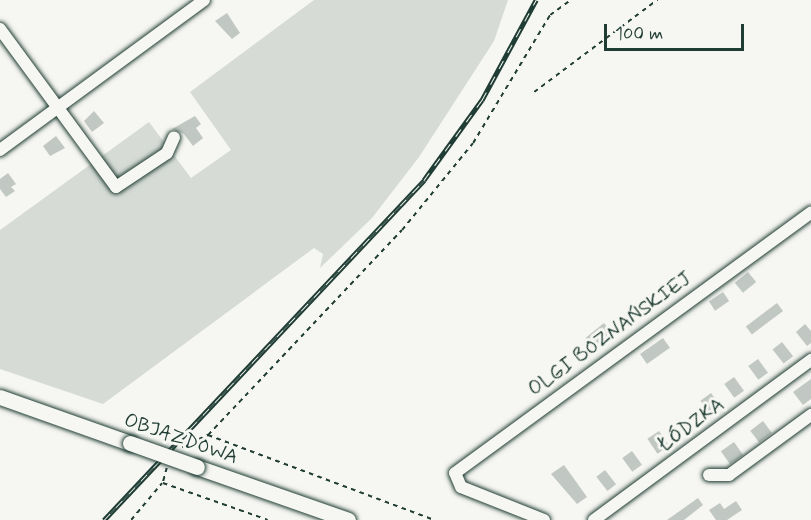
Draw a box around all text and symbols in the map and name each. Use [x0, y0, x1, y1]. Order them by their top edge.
scale bar [607, 12, 746, 50]
text: 100 m [615, 22, 663, 46]
street label: OLGI BOZNAŃSKIEJ [525, 268, 695, 400]
street label: ŁÓDZKA [653, 393, 729, 457]
street label: OBJAZDOWA [121, 408, 241, 470]

